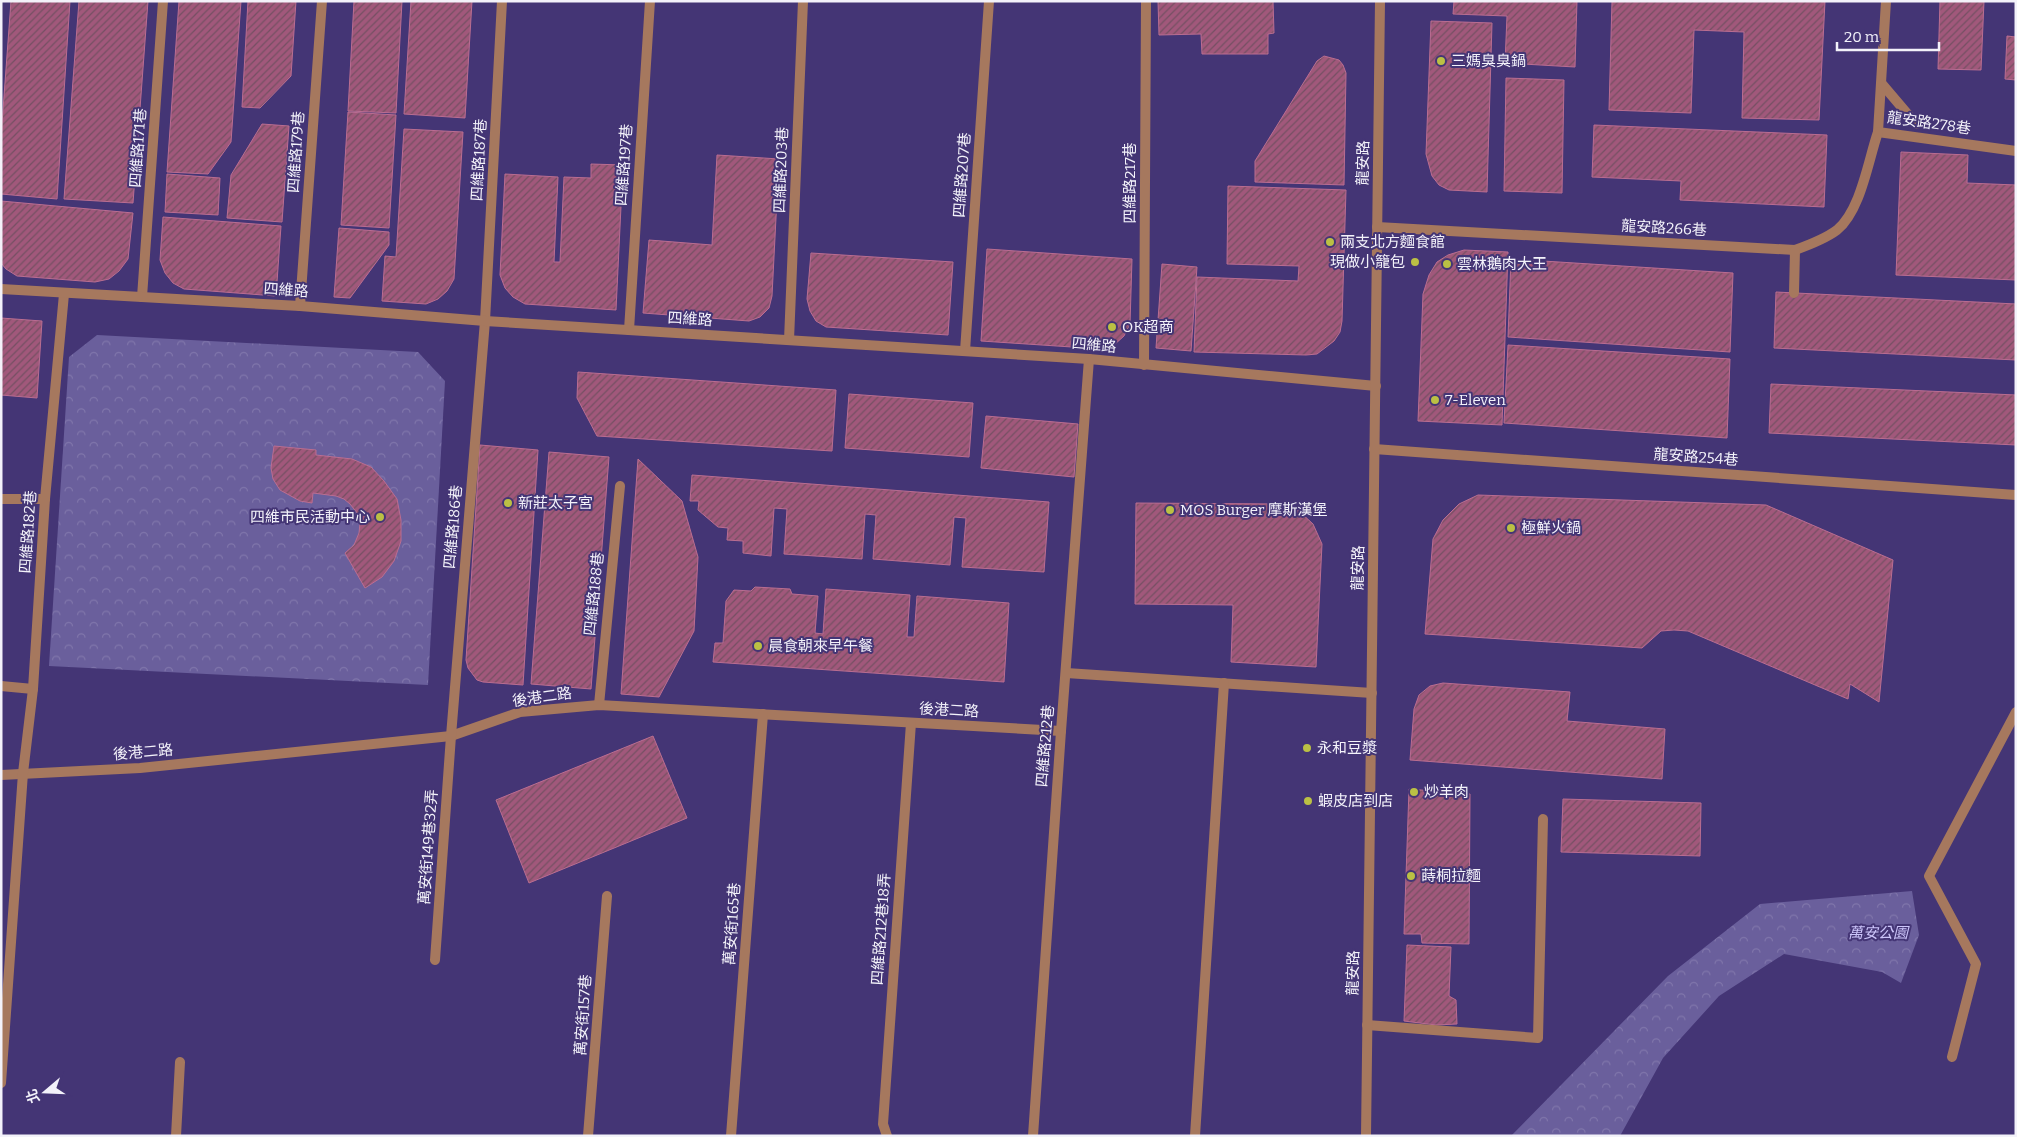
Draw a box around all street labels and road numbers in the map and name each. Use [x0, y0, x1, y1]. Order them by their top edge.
street label: 四維路171巷 [126, 108, 150, 188]
street label: 龍安路278巷 [1886, 108, 1972, 138]
street label: 四維路179巷 [284, 110, 308, 194]
street label: 四維路187巷 [468, 118, 490, 202]
street label: 四維路197巷 [612, 123, 636, 207]
street label: 四維路203巷 [770, 127, 792, 213]
street label: 四維路207巷 [950, 132, 974, 218]
street label: 龍安路 [1354, 140, 1372, 186]
street label: 四維路217巷 [1121, 142, 1139, 224]
street label: 龍安路266巷 [1621, 217, 1707, 239]
street label: 四維路 [263, 279, 309, 301]
street label: 四維路 [667, 309, 713, 329]
street label: 四維路 [1071, 334, 1117, 356]
street label: 龍安路254巷 [1653, 445, 1739, 469]
street label: 四維路186巷 [440, 484, 466, 570]
street label: 四維路182巷 [16, 490, 40, 574]
street label: 龍安路 [1349, 545, 1367, 591]
street label: 四維路188巷 [581, 551, 607, 637]
street label: 後港二路 [511, 684, 573, 710]
street label: 後港二路 [919, 699, 979, 721]
street label: 四維路212巷 [1032, 704, 1058, 788]
street label: 後港二路 [112, 740, 174, 764]
street label: 萬安街149巷32弄 [415, 789, 441, 905]
street label: 四維路212巷18弄 [868, 872, 894, 986]
street label: 萬安街165巷 [720, 882, 744, 966]
street label: 龍安路 [1344, 950, 1362, 996]
street label: 萬安街157巷 [571, 974, 595, 1056]

